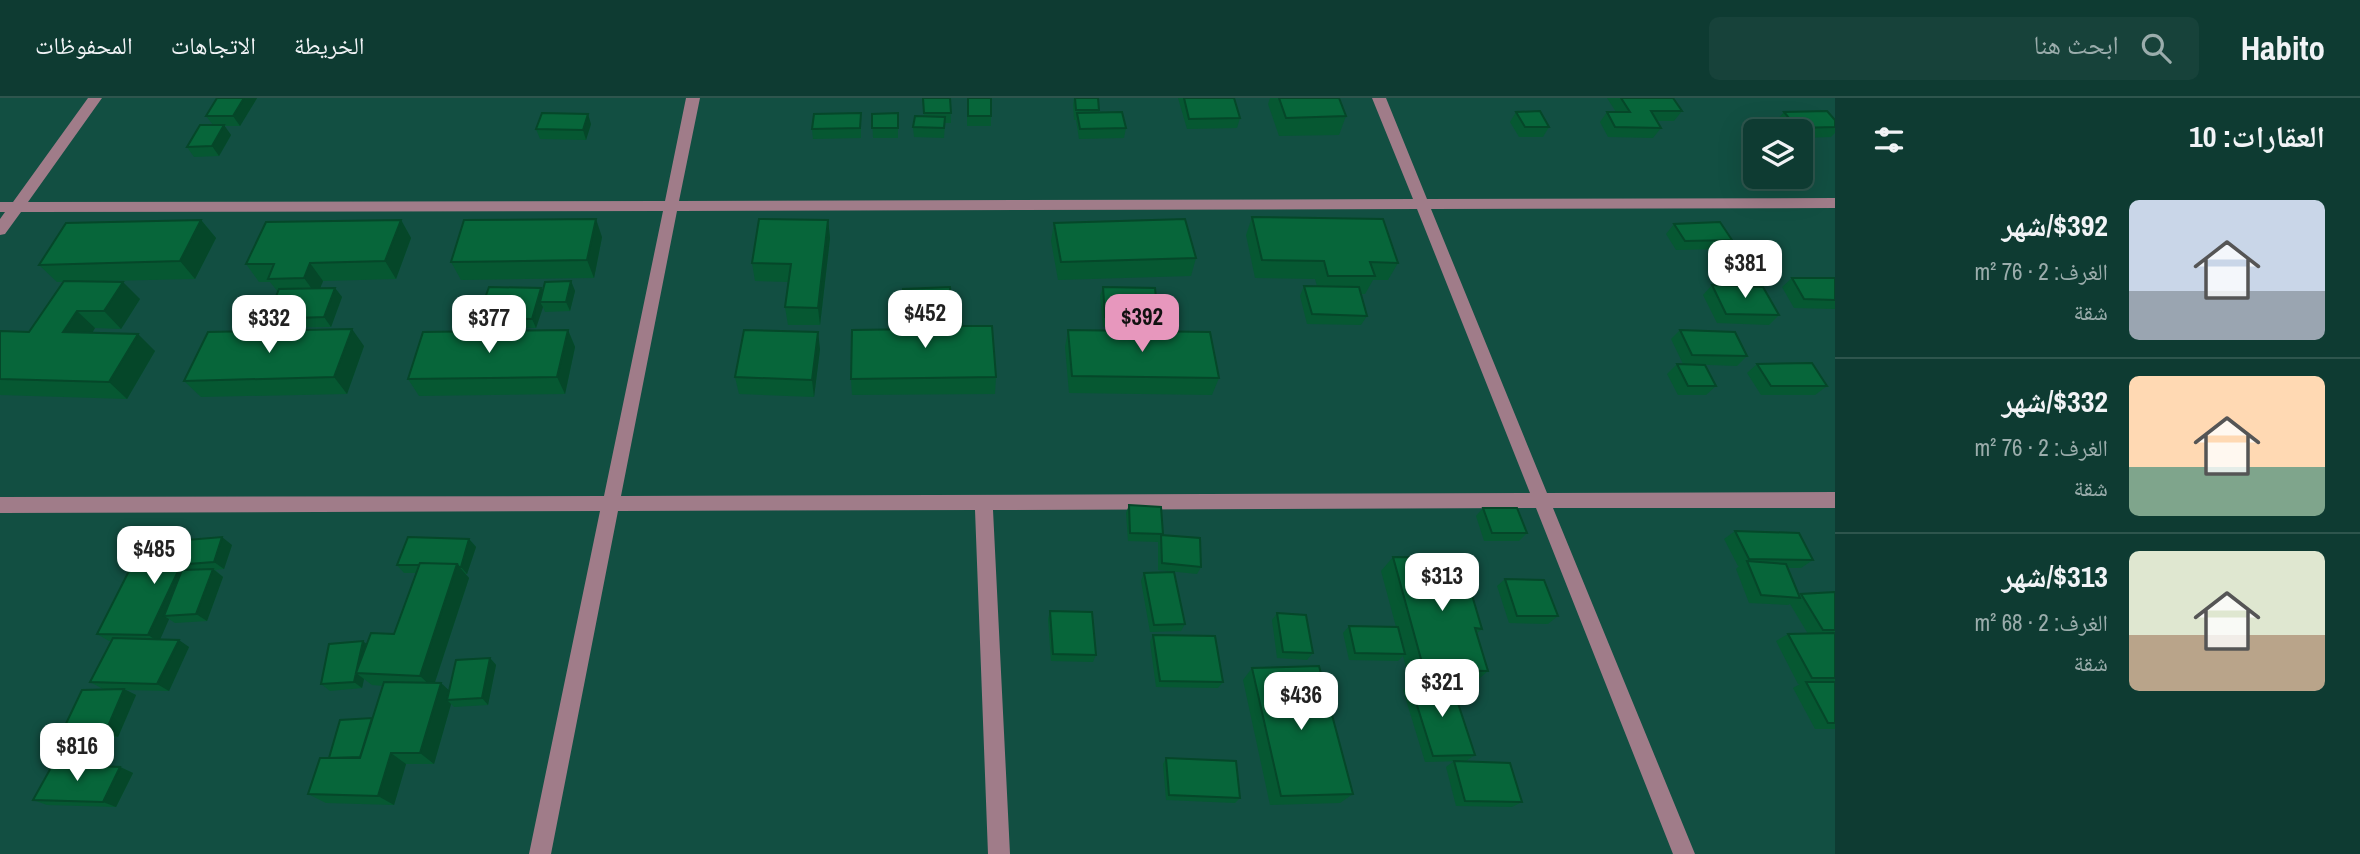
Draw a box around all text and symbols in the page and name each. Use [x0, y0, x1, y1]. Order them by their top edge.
search box [1709, 17, 2199, 80]
text: Habito [2241, 26, 2325, 70]
text: ابحث هنا [2034, 27, 2119, 62]
text: المحفوظات [35, 29, 133, 61]
text: الاتجاهات [171, 29, 256, 61]
text: الخريطة [294, 29, 365, 61]
icon: search [2137, 29, 2175, 67]
text: العقارات: 10 [2189, 116, 2325, 156]
map controls [1743, 119, 1813, 189]
button: layers [1743, 119, 1813, 189]
icon: filters [1870, 121, 1908, 159]
text: $392/شهر [2002, 205, 2108, 245]
icon: home [2185, 228, 2269, 312]
pin: $381 [1704, 240, 1786, 300]
text: $381 [1724, 247, 1766, 278]
text: الغرف: 2 · 76 m² [1974, 256, 2108, 287]
pin: $452 [884, 290, 966, 350]
pin: $392 [1101, 294, 1183, 354]
pin: $332 [228, 296, 310, 355]
pin: $377 [448, 296, 530, 355]
text: شقة [2074, 296, 2108, 327]
text: $452 [904, 297, 946, 328]
text: $392 [1121, 301, 1163, 332]
text: $332 [248, 302, 290, 333]
text: $377 [468, 302, 510, 333]
text: $332/شهر [2002, 381, 2108, 421]
icon: home [2185, 404, 2269, 488]
text: الغرف: 2 · 76 m² [1974, 432, 2108, 463]
text: شقة [2074, 472, 2108, 503]
pin: $485 [113, 526, 195, 586]
text: $485 [133, 533, 175, 564]
pin: $313 [1401, 554, 1483, 613]
text: $313/شهر [2002, 556, 2108, 596]
text: $313 [1421, 560, 1463, 591]
icon: home [2185, 579, 2269, 663]
text: الغرف: 2 · 68 m² [1974, 607, 2108, 638]
text: شقة [2074, 647, 2108, 678]
pin: $321 [1401, 660, 1483, 719]
text: $321 [1421, 666, 1463, 697]
pin: $436 [1260, 672, 1342, 732]
text: $436 [1280, 679, 1322, 710]
pin: $816 [36, 724, 118, 783]
text: $816 [56, 730, 98, 761]

